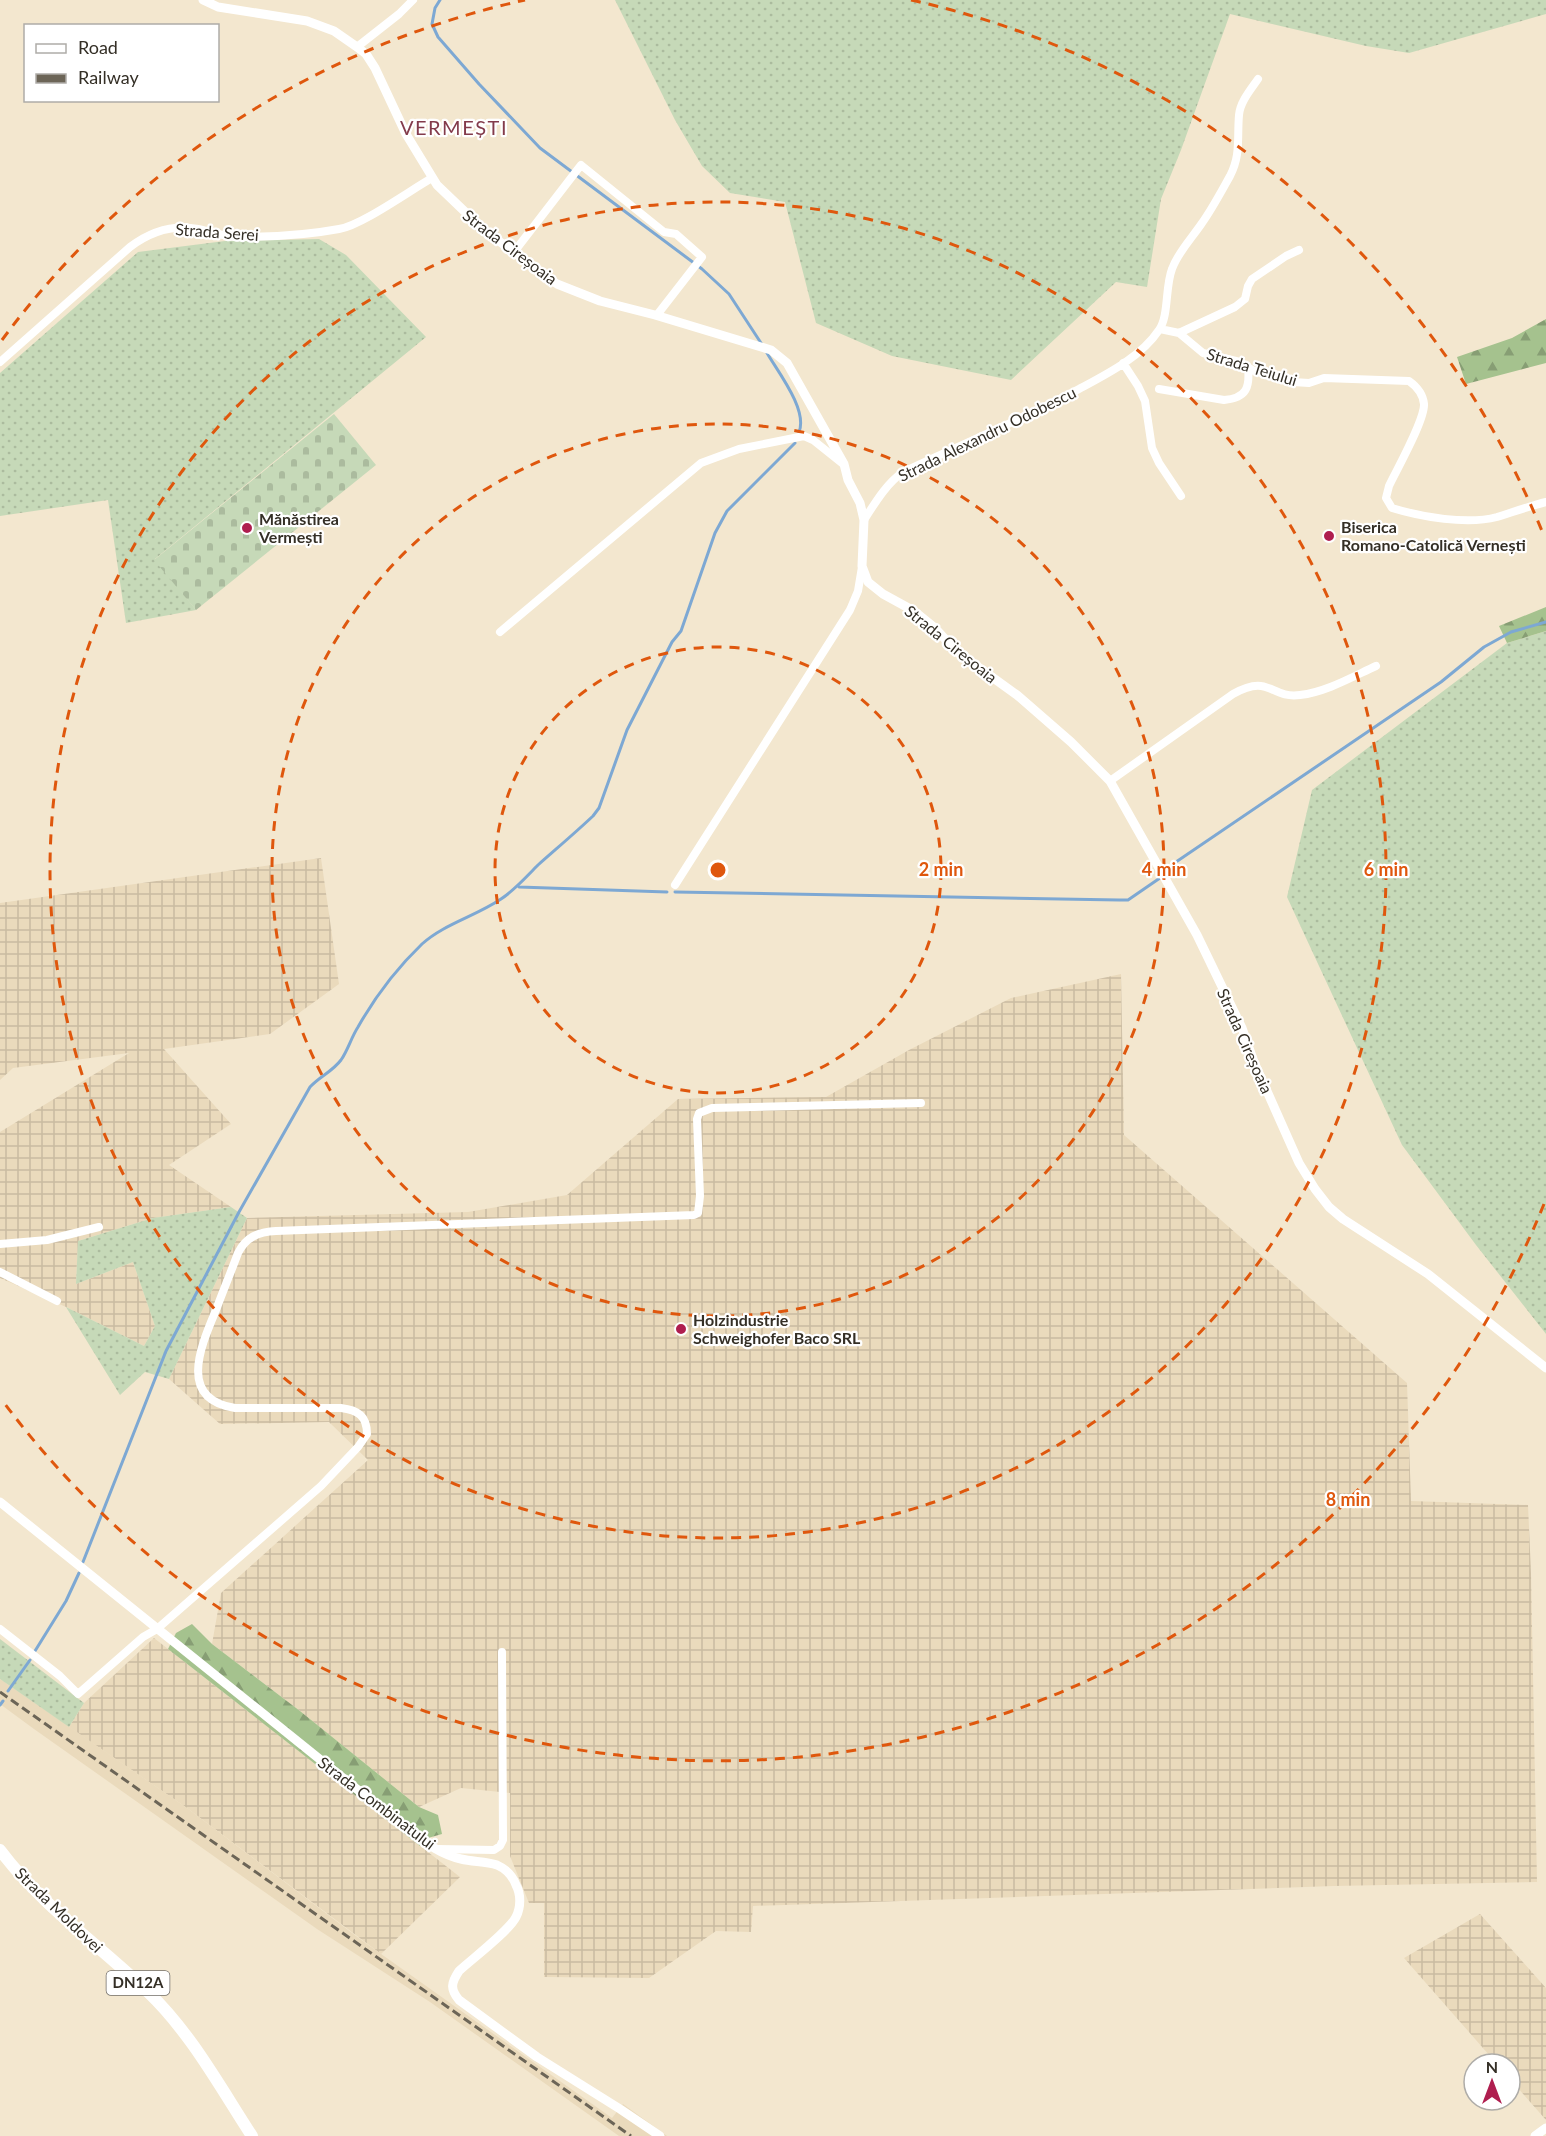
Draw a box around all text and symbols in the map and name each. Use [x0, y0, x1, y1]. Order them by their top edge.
legend [24, 24, 219, 102]
text: Road [78, 36, 118, 58]
text: Railway [78, 66, 139, 88]
district label: VERMEȘTI [400, 115, 508, 139]
street label: Strada Cireșoaia [459, 205, 561, 288]
street label: Strada Serei [175, 219, 259, 244]
street label: Strada Teiului [1205, 344, 1300, 389]
street label: Strada Alexandru Odobescu [895, 382, 1079, 485]
place label: Mănăstirea Vermești [258, 509, 339, 546]
place label: Biserica Romano-Catolică Vernești [1341, 517, 1526, 554]
marker: Mănăstirea Vermești [240, 521, 254, 535]
marker: Biserica Romano-Catolică Vernești [1322, 529, 1336, 543]
street label: Strada Cireșoaia [901, 601, 1001, 687]
text: 2 min [919, 858, 963, 880]
text: 4 min [1142, 858, 1186, 880]
text: 6 min [1364, 858, 1408, 880]
centre of rings [708, 860, 728, 880]
street label: Strada Cireșoaia [1214, 985, 1277, 1096]
place label: Holzindustrie Schweighofer Baco SRL [693, 1310, 861, 1347]
marker: Holzindustrie Schweighofer Baco SRL [674, 1322, 688, 1336]
text: 8 min [1326, 1488, 1370, 1510]
street label: Strada Combinatului [315, 1752, 440, 1853]
street label: Strada Moldovei [12, 1863, 107, 1956]
road number: DN12A [106, 1971, 170, 1995]
north arrow [1462, 2052, 1522, 2112]
text: N [1486, 2057, 1498, 2076]

